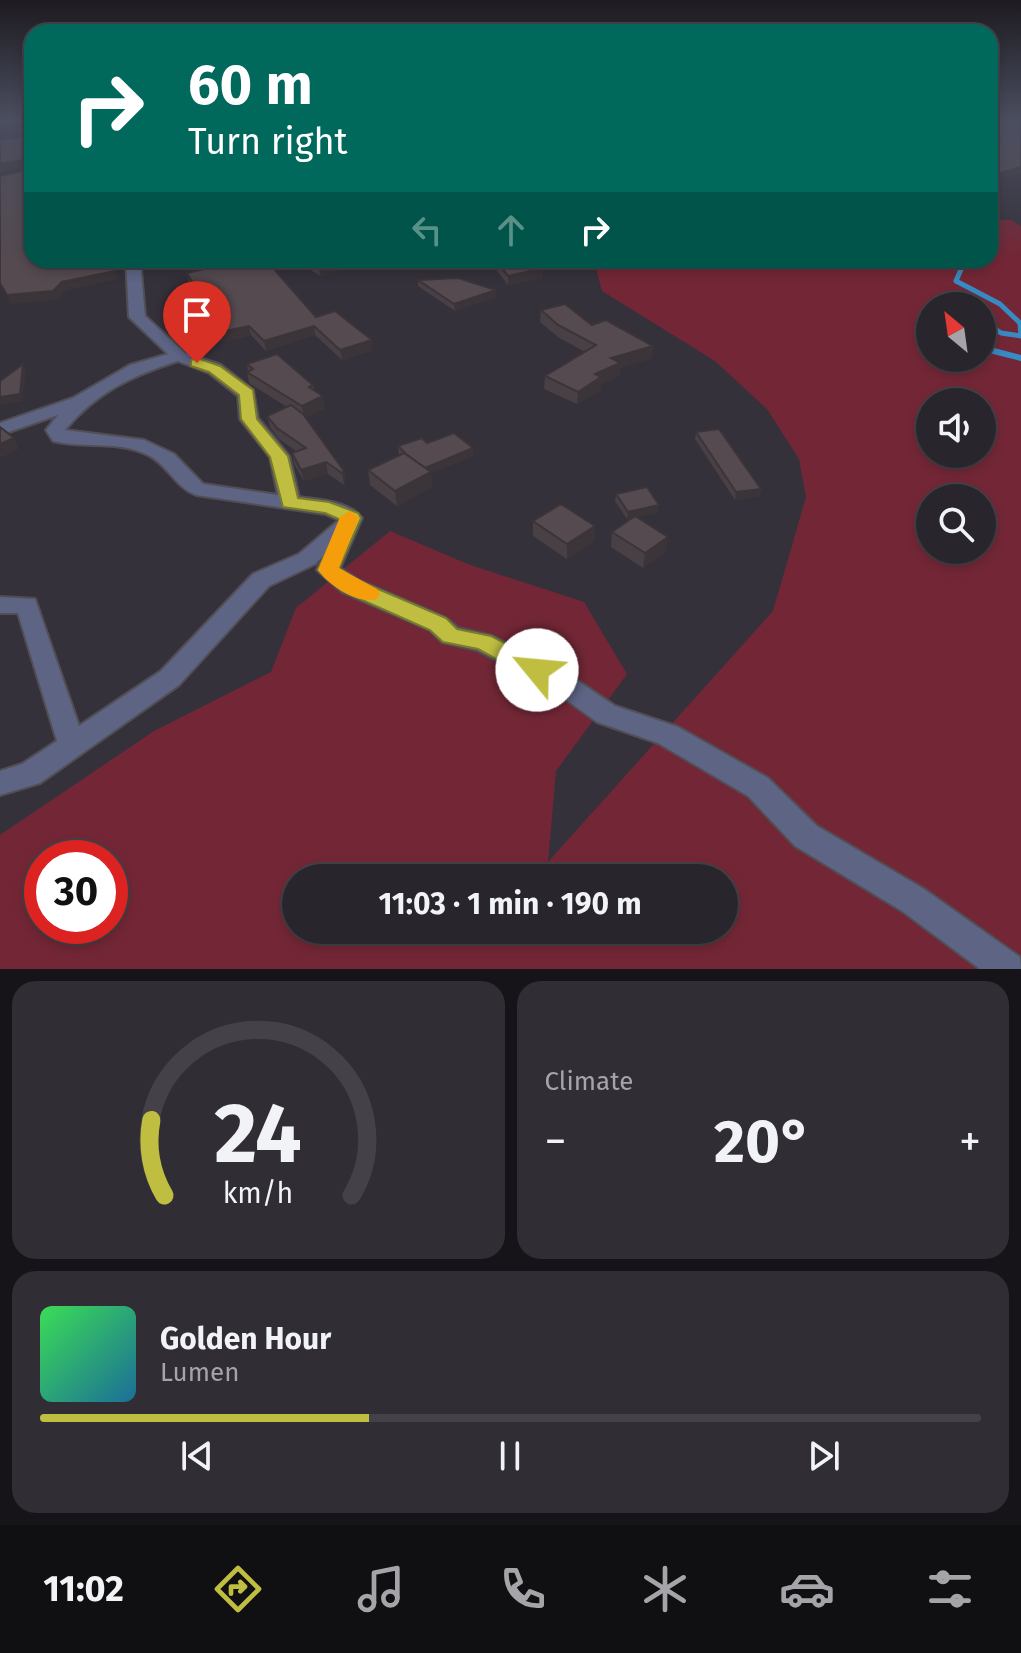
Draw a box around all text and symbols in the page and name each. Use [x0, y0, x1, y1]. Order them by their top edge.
text: 60 m [188, 52, 313, 119]
icon: right [56, 56, 160, 160]
text: Turn right [188, 120, 348, 164]
icon: left [405, 208, 449, 252]
icon: ahead [489, 208, 533, 252]
icon: right [573, 208, 617, 252]
pin [163, 281, 231, 363]
north arrow [916, 292, 996, 372]
map controls [916, 292, 996, 564]
icon: arrive [175, 293, 219, 337]
button: sound [916, 388, 996, 468]
button: search [916, 484, 996, 564]
position arrow [495, 628, 579, 712]
speed limit sign: 30 [24, 840, 128, 944]
text: 11:03 · 1 min · 190 m [378, 886, 642, 922]
text: Climate [545, 1066, 633, 1097]
text: 24 [214, 1084, 302, 1184]
text: 20° [714, 1106, 811, 1178]
text: − [545, 1115, 567, 1168]
text: + [959, 1115, 981, 1168]
text: km/h [223, 1176, 294, 1211]
text: Golden Hour [160, 1321, 331, 1357]
text: Lumen [160, 1357, 239, 1388]
icon: previous [175, 1434, 219, 1478]
icon: pause [488, 1434, 532, 1478]
icon: next [802, 1434, 846, 1478]
icon: directions [210, 1561, 266, 1617]
icon: music [353, 1561, 409, 1617]
icon: phone [495, 1561, 551, 1617]
icon: climate [637, 1561, 693, 1617]
icon: car [779, 1561, 835, 1617]
icon: filters [922, 1561, 978, 1617]
text: 11:02 [43, 1567, 124, 1611]

